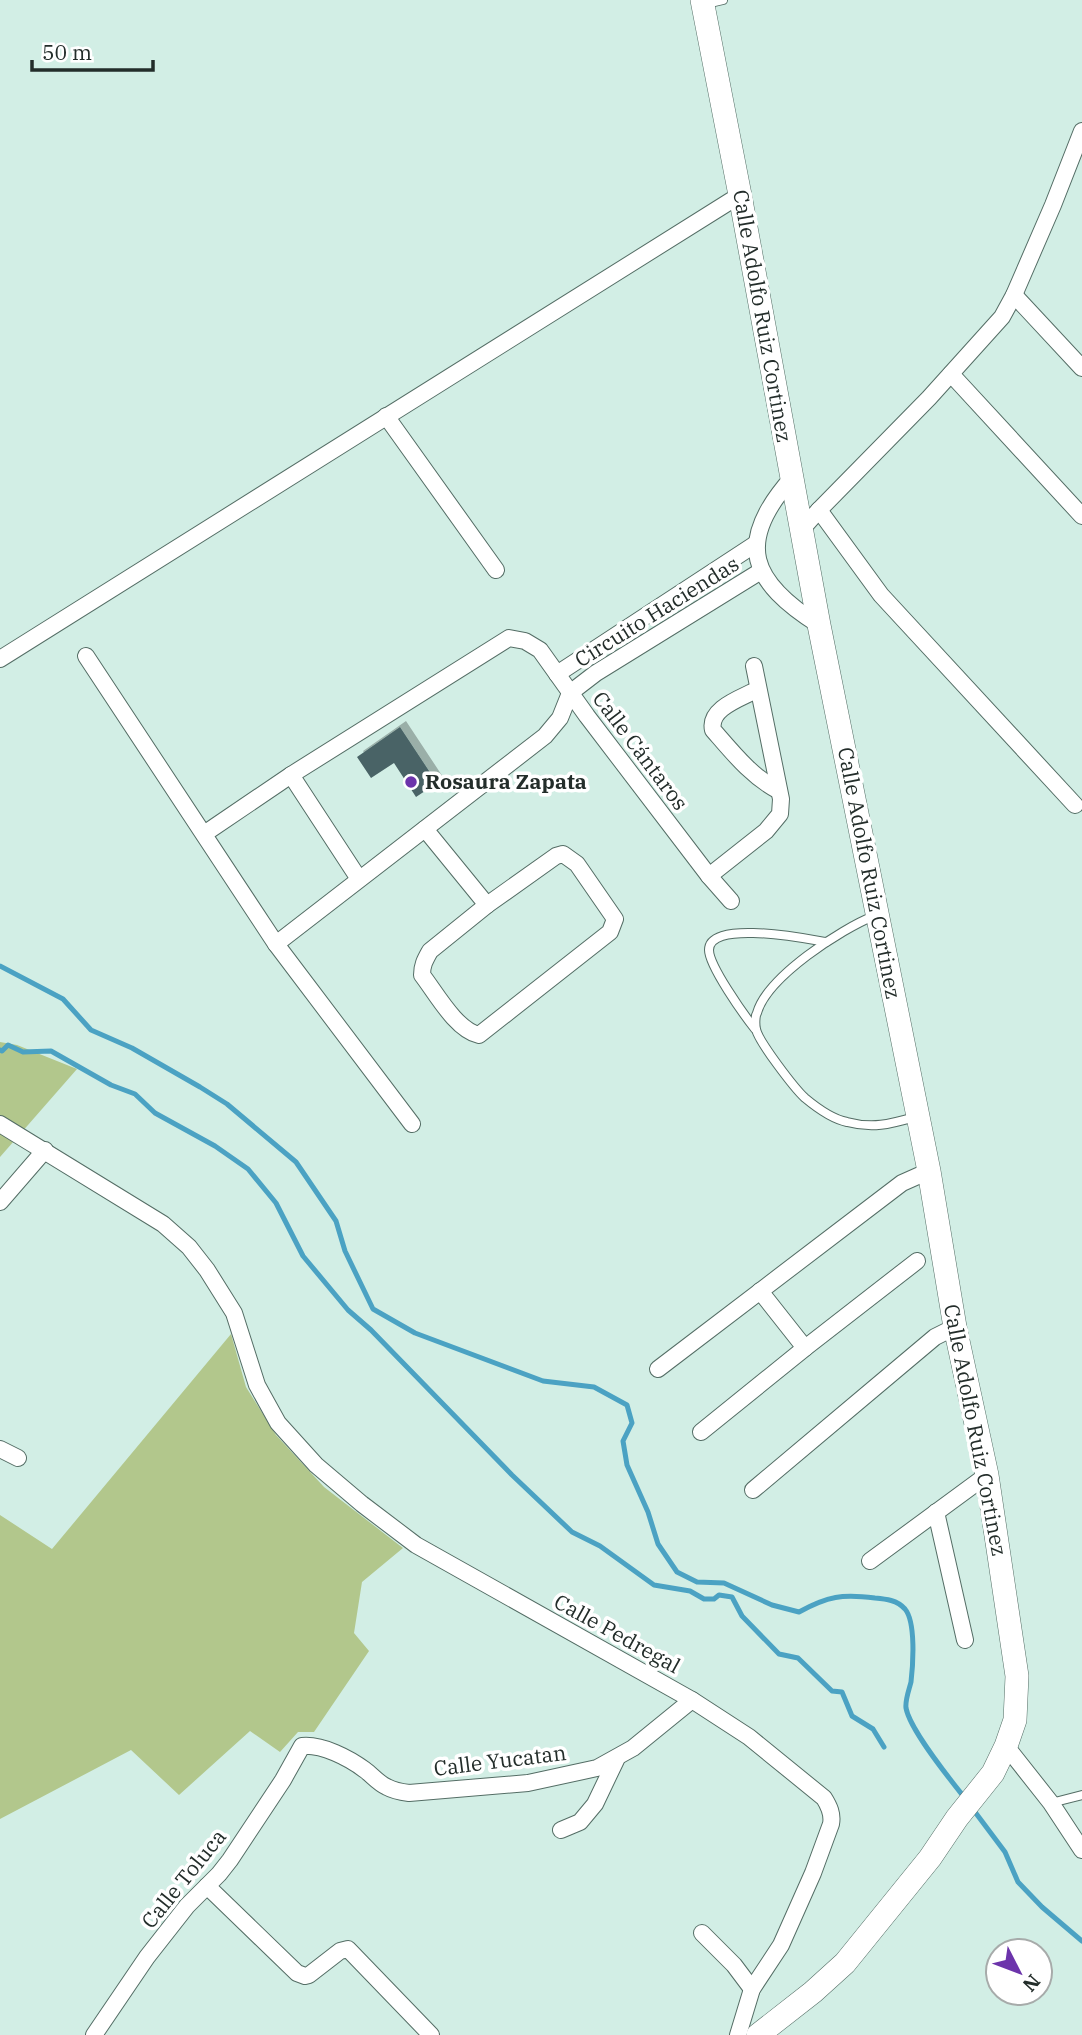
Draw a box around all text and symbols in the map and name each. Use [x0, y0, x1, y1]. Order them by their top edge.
scale bar [32, 28, 152, 72]
text: 50 m [42, 38, 92, 66]
street label: Calle Adolfo Ruiz Cortinez [727, 187, 799, 444]
street label: Circuito Haciendas [569, 549, 744, 673]
street label: Calle Cántaros [587, 685, 695, 816]
street label: Calle Adolfo Ruiz Cortinez [832, 745, 908, 1001]
place label: Rosaura Zapata [425, 767, 587, 795]
marker: Rosaura Zapata [403, 774, 419, 790]
street label: Calle Adolfo Ruiz Cortinez [938, 1302, 1014, 1558]
street label: Calle Pedregal [549, 1587, 686, 1679]
street label: Calle Yucatan [432, 1738, 568, 1782]
street label: Calle Toluca [135, 1823, 232, 1934]
north arrow [984, 1937, 1054, 2007]
text: N [1018, 1970, 1046, 1997]

